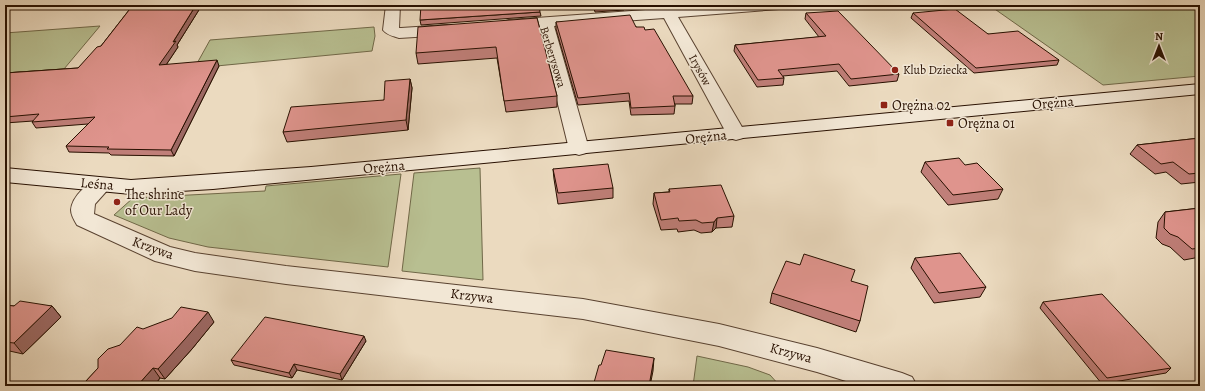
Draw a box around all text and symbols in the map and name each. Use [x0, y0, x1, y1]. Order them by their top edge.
street label: Berberysowa [536, 24, 570, 90]
north arrow [1139, 26, 1179, 66]
text: N [1155, 29, 1163, 44]
street label: Irysów [685, 52, 715, 89]
place label: Klub Dziecka [903, 62, 968, 78]
marker: Klub Dziecka [890, 65, 900, 75]
street label: Orężna [1031, 92, 1075, 114]
place label: Orężna 02 [892, 96, 951, 115]
marker: Orężna 02 [879, 100, 889, 110]
place label: Orężna 01 [958, 114, 1015, 133]
marker: Orężna 01 [945, 118, 955, 128]
street label: Orężna [684, 125, 728, 149]
street label: Orężna [362, 156, 406, 178]
street label: Leśna [80, 173, 115, 195]
place label: The shrine of Our Lady [125, 185, 193, 220]
marker: The shrine of Our Lady [112, 197, 122, 207]
street label: Krzywa [130, 232, 177, 264]
street label: Krzywa [449, 284, 495, 308]
street label: Krzywa [768, 338, 815, 368]

